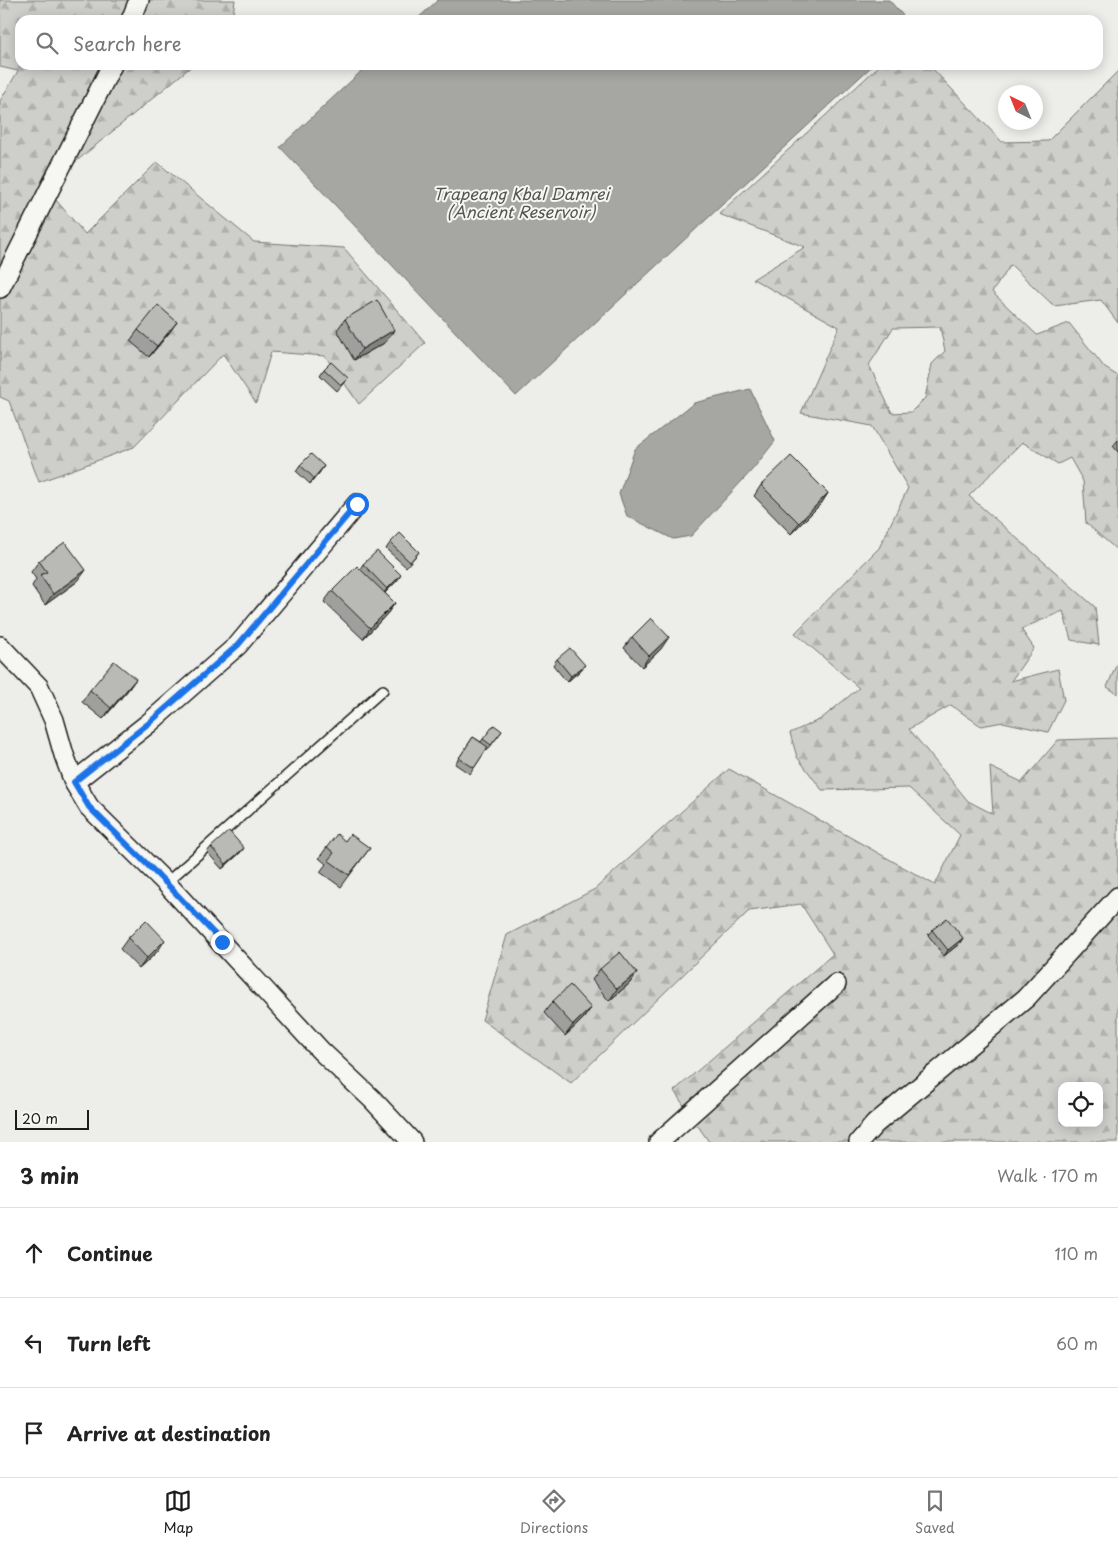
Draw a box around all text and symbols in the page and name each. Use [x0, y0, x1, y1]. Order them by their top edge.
search box [15, 15, 1103, 70]
icon: search [33, 29, 61, 57]
text: Search here [73, 29, 182, 57]
north arrow [998, 85, 1043, 130]
water label: Trapeang Kbal Damrei (Ancient Reservoir) [433, 181, 611, 223]
route start [346, 493, 369, 516]
route end [211, 931, 234, 954]
map controls [1058, 1082, 1103, 1127]
button: locate [1058, 1082, 1103, 1127]
scale bar [15, 1107, 89, 1130]
text: 20 m [22, 1108, 58, 1129]
text: 3 min [20, 1159, 79, 1191]
text: Walk · 170 m [997, 1163, 1098, 1187]
icon: ahead [20, 1239, 48, 1267]
text: Continue [67, 1239, 153, 1267]
text: 110 m [1055, 1241, 1098, 1265]
icon: left [20, 1329, 48, 1357]
text: Turn left [67, 1329, 151, 1357]
text: 60 m [1056, 1331, 1098, 1355]
icon: arrive [20, 1419, 48, 1447]
text: Arrive at destination [67, 1419, 271, 1447]
tab: Map [163, 1487, 193, 1538]
tab: Directions [520, 1487, 588, 1538]
tab: Saved [915, 1487, 955, 1538]

